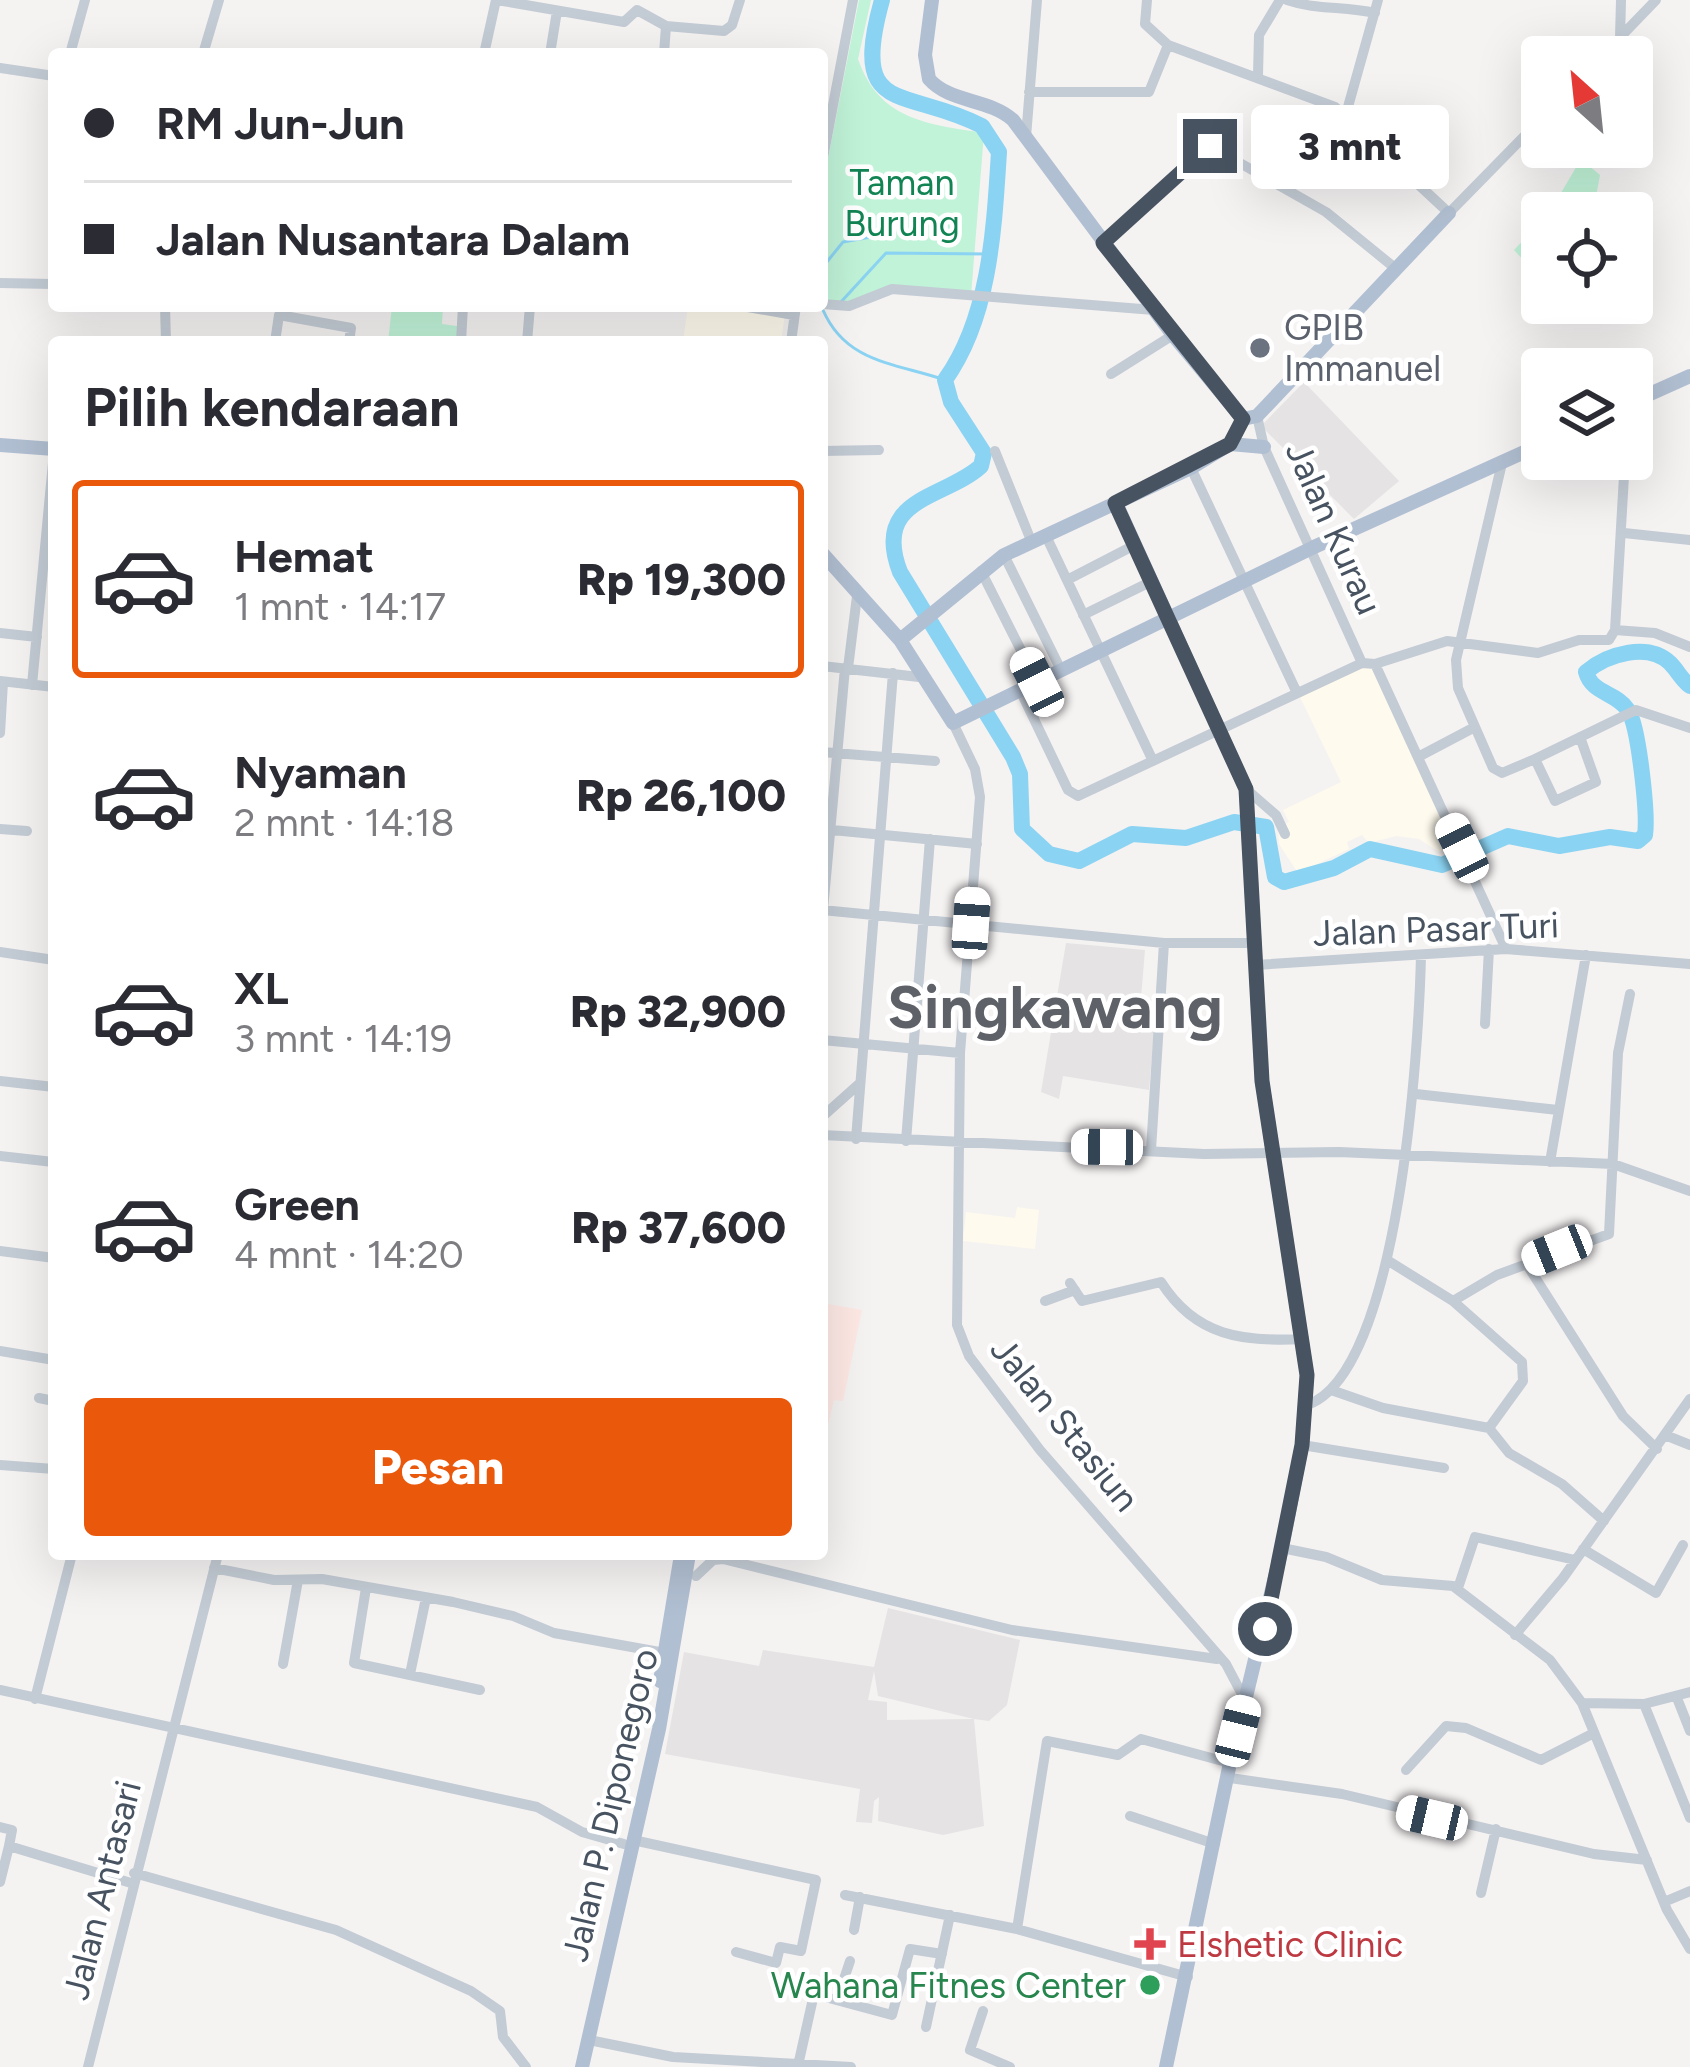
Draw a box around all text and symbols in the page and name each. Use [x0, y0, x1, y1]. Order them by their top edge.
north arrow [1521, 36, 1653, 168]
map controls [1521, 36, 1653, 480]
text: RM Jun-Jun [156, 96, 405, 150]
callout: 3 mnt [1252, 104, 1450, 188]
route end [1183, 119, 1237, 173]
text: 3 mnt [1298, 123, 1402, 170]
park label: Taman Burung [844, 161, 960, 245]
button: locate [1521, 192, 1653, 324]
text: Jalan Nusantara Dalam [156, 212, 630, 266]
place label: GPIB Immanuel [1284, 306, 1441, 390]
marker: GPIB Immanuel [1247, 335, 1273, 361]
button: layers [1521, 348, 1653, 480]
text: Pilih kendaraan [84, 375, 460, 440]
street label: Jalan Kurau [1277, 435, 1391, 621]
icon: car [90, 525, 198, 633]
text: Hemat [234, 529, 374, 583]
text: Rp 19,300 [577, 552, 786, 606]
text: 1 mnt · 14:17 [234, 583, 446, 630]
car [1005, 642, 1069, 722]
icon: car [90, 741, 198, 849]
text: Nyaman [234, 745, 407, 799]
text: Rp 26,100 [576, 768, 786, 822]
text: 2 mnt · 14:18 [234, 799, 455, 846]
car [1430, 808, 1494, 888]
car [951, 886, 991, 960]
street label: Jalan Pasar Turi [1312, 903, 1560, 955]
icon: car [90, 957, 198, 1065]
text: XL [234, 961, 289, 1015]
district label: Singkawang [887, 971, 1223, 1043]
text: Rp 32,900 [570, 984, 786, 1038]
text: 3 mnt · 14:19 [234, 1015, 452, 1062]
car [1071, 1128, 1143, 1166]
icon: car [90, 1173, 198, 1281]
text: Green [234, 1177, 360, 1231]
text: Rp 37,600 [571, 1200, 786, 1254]
car [1517, 1220, 1597, 1280]
text: 4 mnt · 14:20 [234, 1231, 464, 1278]
street label: Jalan Stasiun [982, 1328, 1148, 1520]
button: Pesan [84, 1398, 792, 1536]
route start [1238, 1602, 1292, 1656]
street label: Jalan P. Diponegoro [553, 1645, 667, 1965]
car [1212, 1692, 1264, 1770]
street label: Jalan Antasari [54, 1776, 150, 2004]
car [1393, 1792, 1471, 1844]
place label: Elshetic Clinic [1177, 1923, 1403, 1966]
marker: Elshetic Clinic [1134, 1928, 1166, 1960]
place label: Wahana Fitnes Center [771, 1964, 1126, 2007]
marker: Wahana Fitnes Center [1137, 1972, 1163, 1998]

